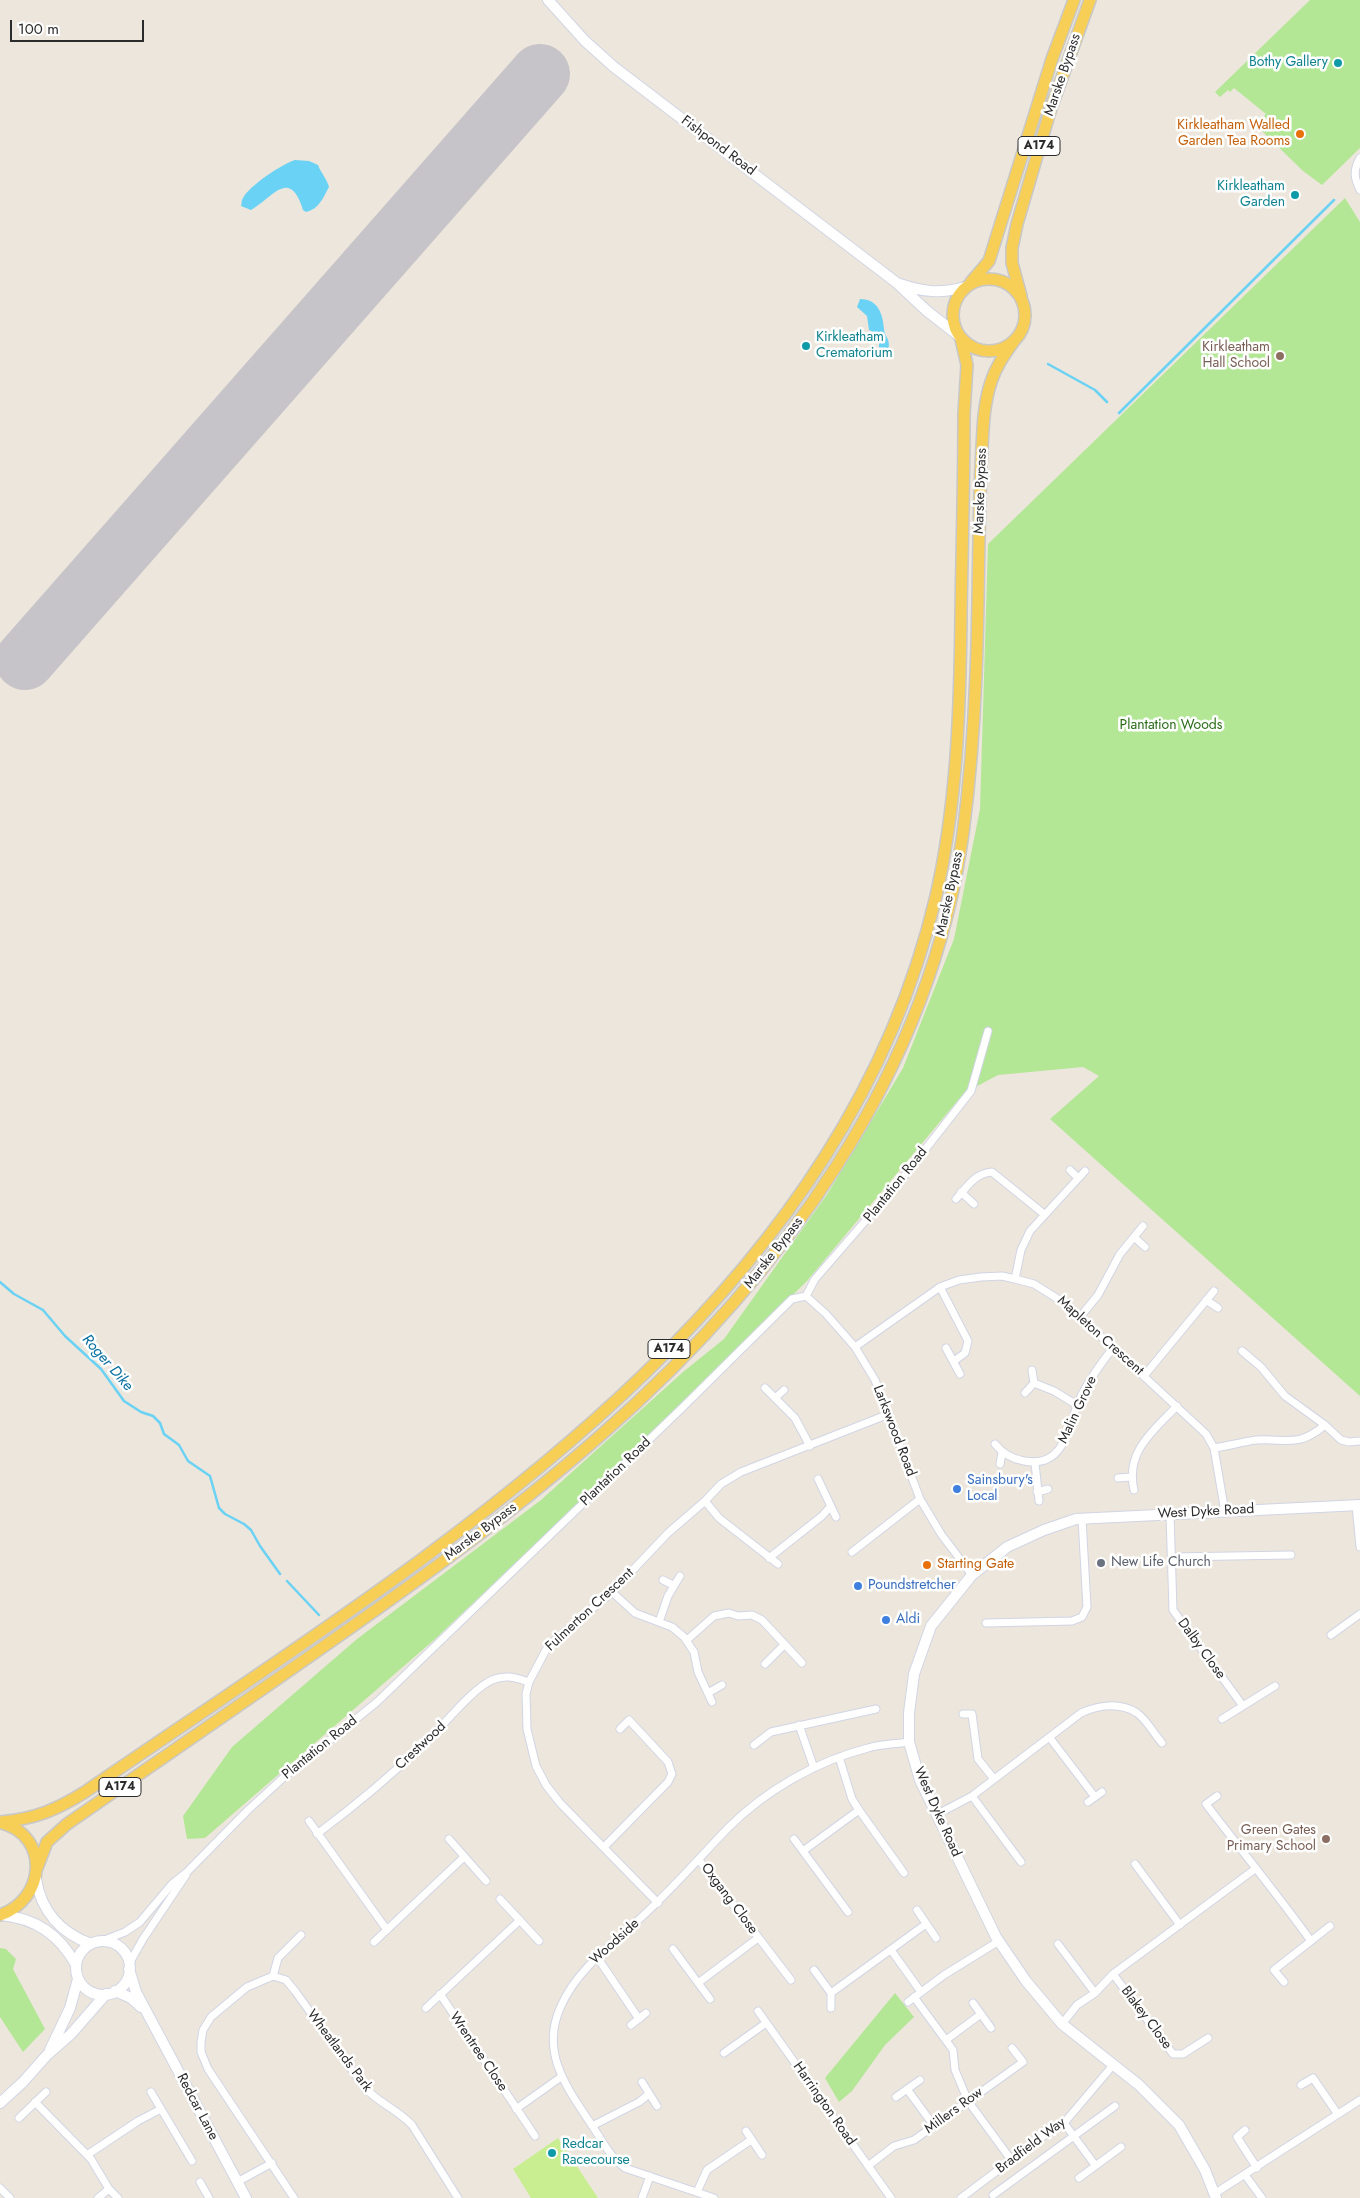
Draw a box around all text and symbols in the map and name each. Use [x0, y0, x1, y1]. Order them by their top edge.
scale bar [12, 10, 146, 42]
text: 100 m [18, 18, 59, 40]
street label: Marske Bypass [1041, 32, 1085, 118]
place label: Bothy Gallery [1249, 55, 1328, 71]
marker: Bothy Gallery [1332, 57, 1344, 69]
street label: Fishpond Road [677, 113, 759, 179]
place label: Kirkleatham Walled Garden Tea Rooms [1177, 118, 1290, 150]
marker: Kirkleatham Walled Garden Tea Rooms [1294, 128, 1306, 140]
road number: A174 [1018, 136, 1060, 156]
place label: Kirkleatham Garden [1217, 179, 1285, 212]
marker: Kirkleatham Garden [1289, 189, 1301, 201]
place label: Kirkleatham Crematorium [816, 330, 893, 362]
marker: Kirkleatham Crematorium [800, 340, 812, 352]
place label: Kirkleatham Hall School [1202, 340, 1270, 372]
marker: Kirkleatham Hall School [1274, 350, 1286, 362]
street label: Marske Bypass [971, 448, 991, 534]
park label: Plantation Woods [1120, 718, 1222, 734]
street label: Marske Bypass [933, 850, 967, 938]
street label: Plantation Road [861, 1144, 931, 1226]
street label: Marske Bypass [741, 1214, 807, 1292]
street label: Mapleton Crescent [1053, 1293, 1147, 1379]
water label: Roger Dike [78, 1331, 136, 1395]
road number: A174 [648, 1340, 690, 1358]
street label: Malin Grove [1055, 1374, 1101, 1446]
street label: Larkswood Road [869, 1383, 919, 1479]
street label: Plantation Road [577, 1434, 655, 1510]
place label: Sainsbury's Local [967, 1473, 1033, 1505]
marker: Sainsbury's Local [951, 1483, 963, 1495]
street label: Marske Bypass [442, 1499, 520, 1565]
street label: West Dyke Road [1157, 1501, 1255, 1523]
place label: New Life Church [1111, 1555, 1211, 1571]
place label: Starting Gate [937, 1557, 1014, 1573]
marker: New Life Church [1095, 1557, 1107, 1569]
marker: Starting Gate [921, 1559, 933, 1571]
street label: Fulmerton Crescent [542, 1565, 638, 1655]
place label: Poundstretcher [868, 1578, 956, 1594]
marker: Poundstretcher [852, 1580, 864, 1592]
place label: Aldi [896, 1612, 920, 1628]
marker: Aldi [880, 1614, 892, 1626]
street label: Dalby Close [1173, 1615, 1229, 1683]
street label: Plantation Road [279, 1713, 361, 1783]
street label: Crestwood [392, 1718, 450, 1774]
street label: West Dyke Road [910, 1764, 964, 1860]
road number: A174 [99, 1778, 141, 1796]
place label: Green Gates Primary School [1227, 1823, 1316, 1855]
marker: Green Gates Primary School [1320, 1833, 1332, 1845]
street label: Oxgang Close [697, 1860, 761, 1938]
street label: Woodside [587, 1916, 643, 1968]
street label: Blakey Close [1117, 1983, 1175, 2053]
street label: Wheatlands Park [303, 2007, 375, 2095]
street label: Wrentree Close [445, 2009, 511, 2095]
street label: Harrington Road [789, 2059, 859, 2149]
street label: Redcar Lane [172, 2071, 222, 2143]
street label: Millers Row [922, 2084, 986, 2138]
street label: Bradfield Way [993, 2114, 1069, 2178]
place label: Redcar Racecourse [562, 2137, 630, 2170]
marker: Redcar Racecourse [546, 2147, 558, 2159]

